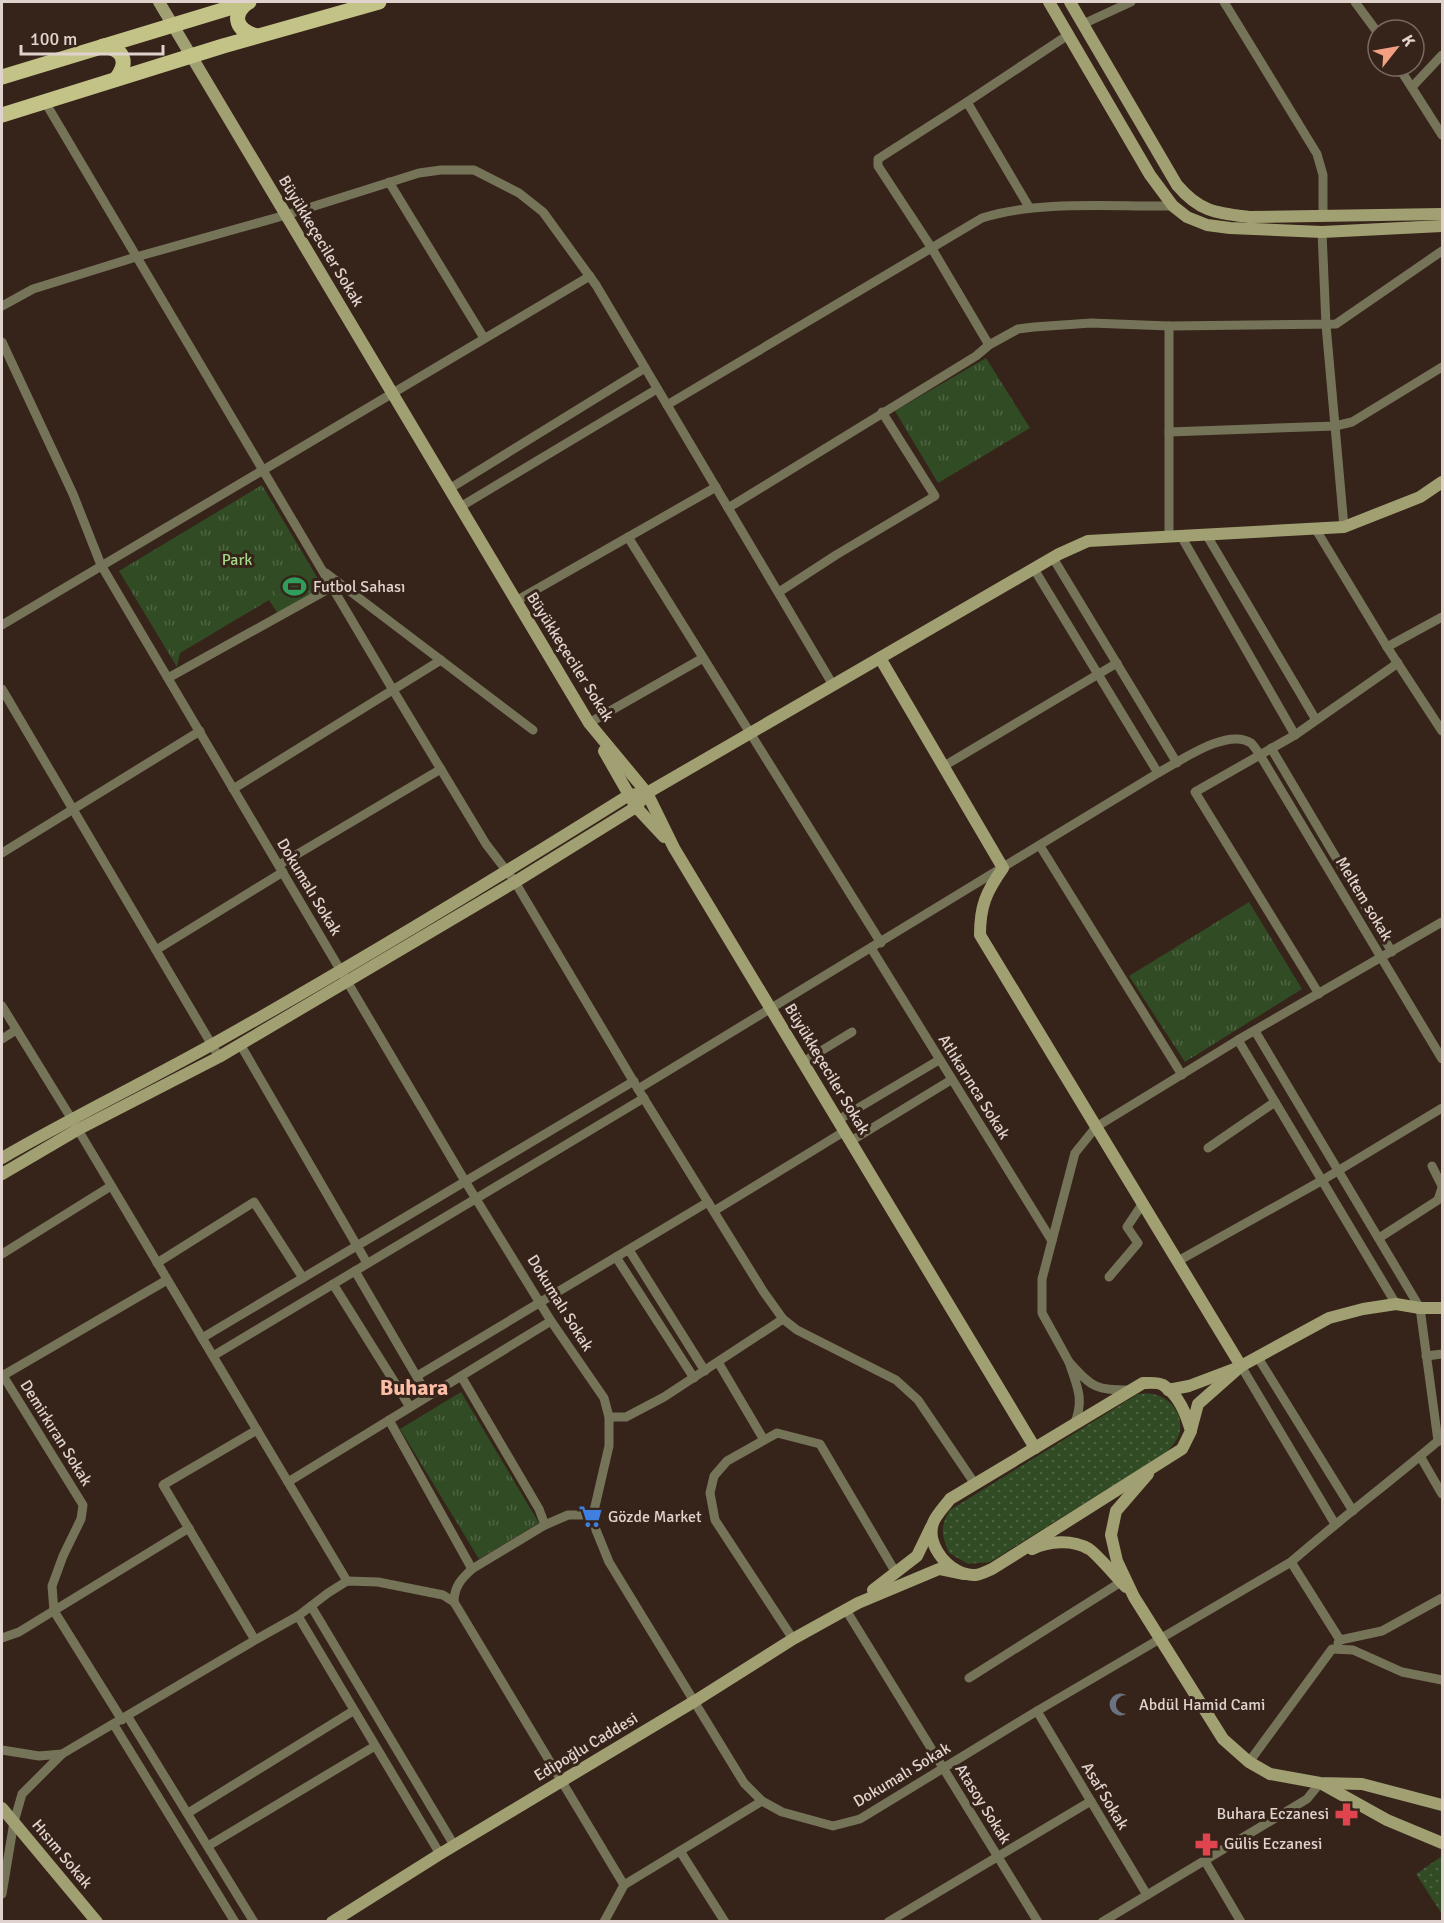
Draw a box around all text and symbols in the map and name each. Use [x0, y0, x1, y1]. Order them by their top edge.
scale bar [21, 18, 164, 56]
north arrow [1366, 18, 1426, 78]
text: 100 m [30, 28, 77, 50]
text: K [1397, 31, 1419, 50]
street label: Büyükkeçeciler Sokak [274, 172, 368, 310]
park label: Park [222, 550, 252, 570]
sports icon: Futbol Sahası [282, 574, 308, 600]
place label: Futbol Sahası [313, 577, 405, 597]
street label: Büyükkeçeciler Sokak [522, 588, 618, 726]
street label: Dokumalı Sokak [272, 835, 346, 939]
street label: Meltem sokak [1331, 853, 1397, 945]
street label: Büyükkeçeciler Sokak [780, 1000, 874, 1138]
street label: Atlıkarınca Sokak [934, 1031, 1014, 1143]
street label: Dokumalı Sokak [522, 1251, 598, 1355]
district label: Buhara [380, 1374, 448, 1401]
street label: Demirkıran Sokak [15, 1376, 97, 1490]
supermarket icon: Gözde Market [577, 1504, 603, 1530]
place label: Gözde Market [608, 1507, 702, 1527]
mosque icon: Abdül Hamid Cami [1108, 1692, 1134, 1718]
place label: Abdül Hamid Cami [1139, 1695, 1265, 1715]
street label: Edipoğlu Caddesi [530, 1708, 642, 1786]
street label: Dokumalı Sokak [850, 1738, 954, 1812]
street label: Asaf Sokak [1077, 1759, 1133, 1833]
street label: Atasoy Sokak [950, 1760, 1016, 1848]
pharmacy icon: Buhara Eczanesi [1334, 1801, 1360, 1827]
place label: Buhara Eczanesi [1217, 1804, 1329, 1824]
street label: Hısım Sokak [27, 1815, 97, 1893]
pharmacy icon: Gülis Eczanesi [1193, 1831, 1219, 1857]
place label: Gülis Eczanesi [1224, 1834, 1322, 1854]

